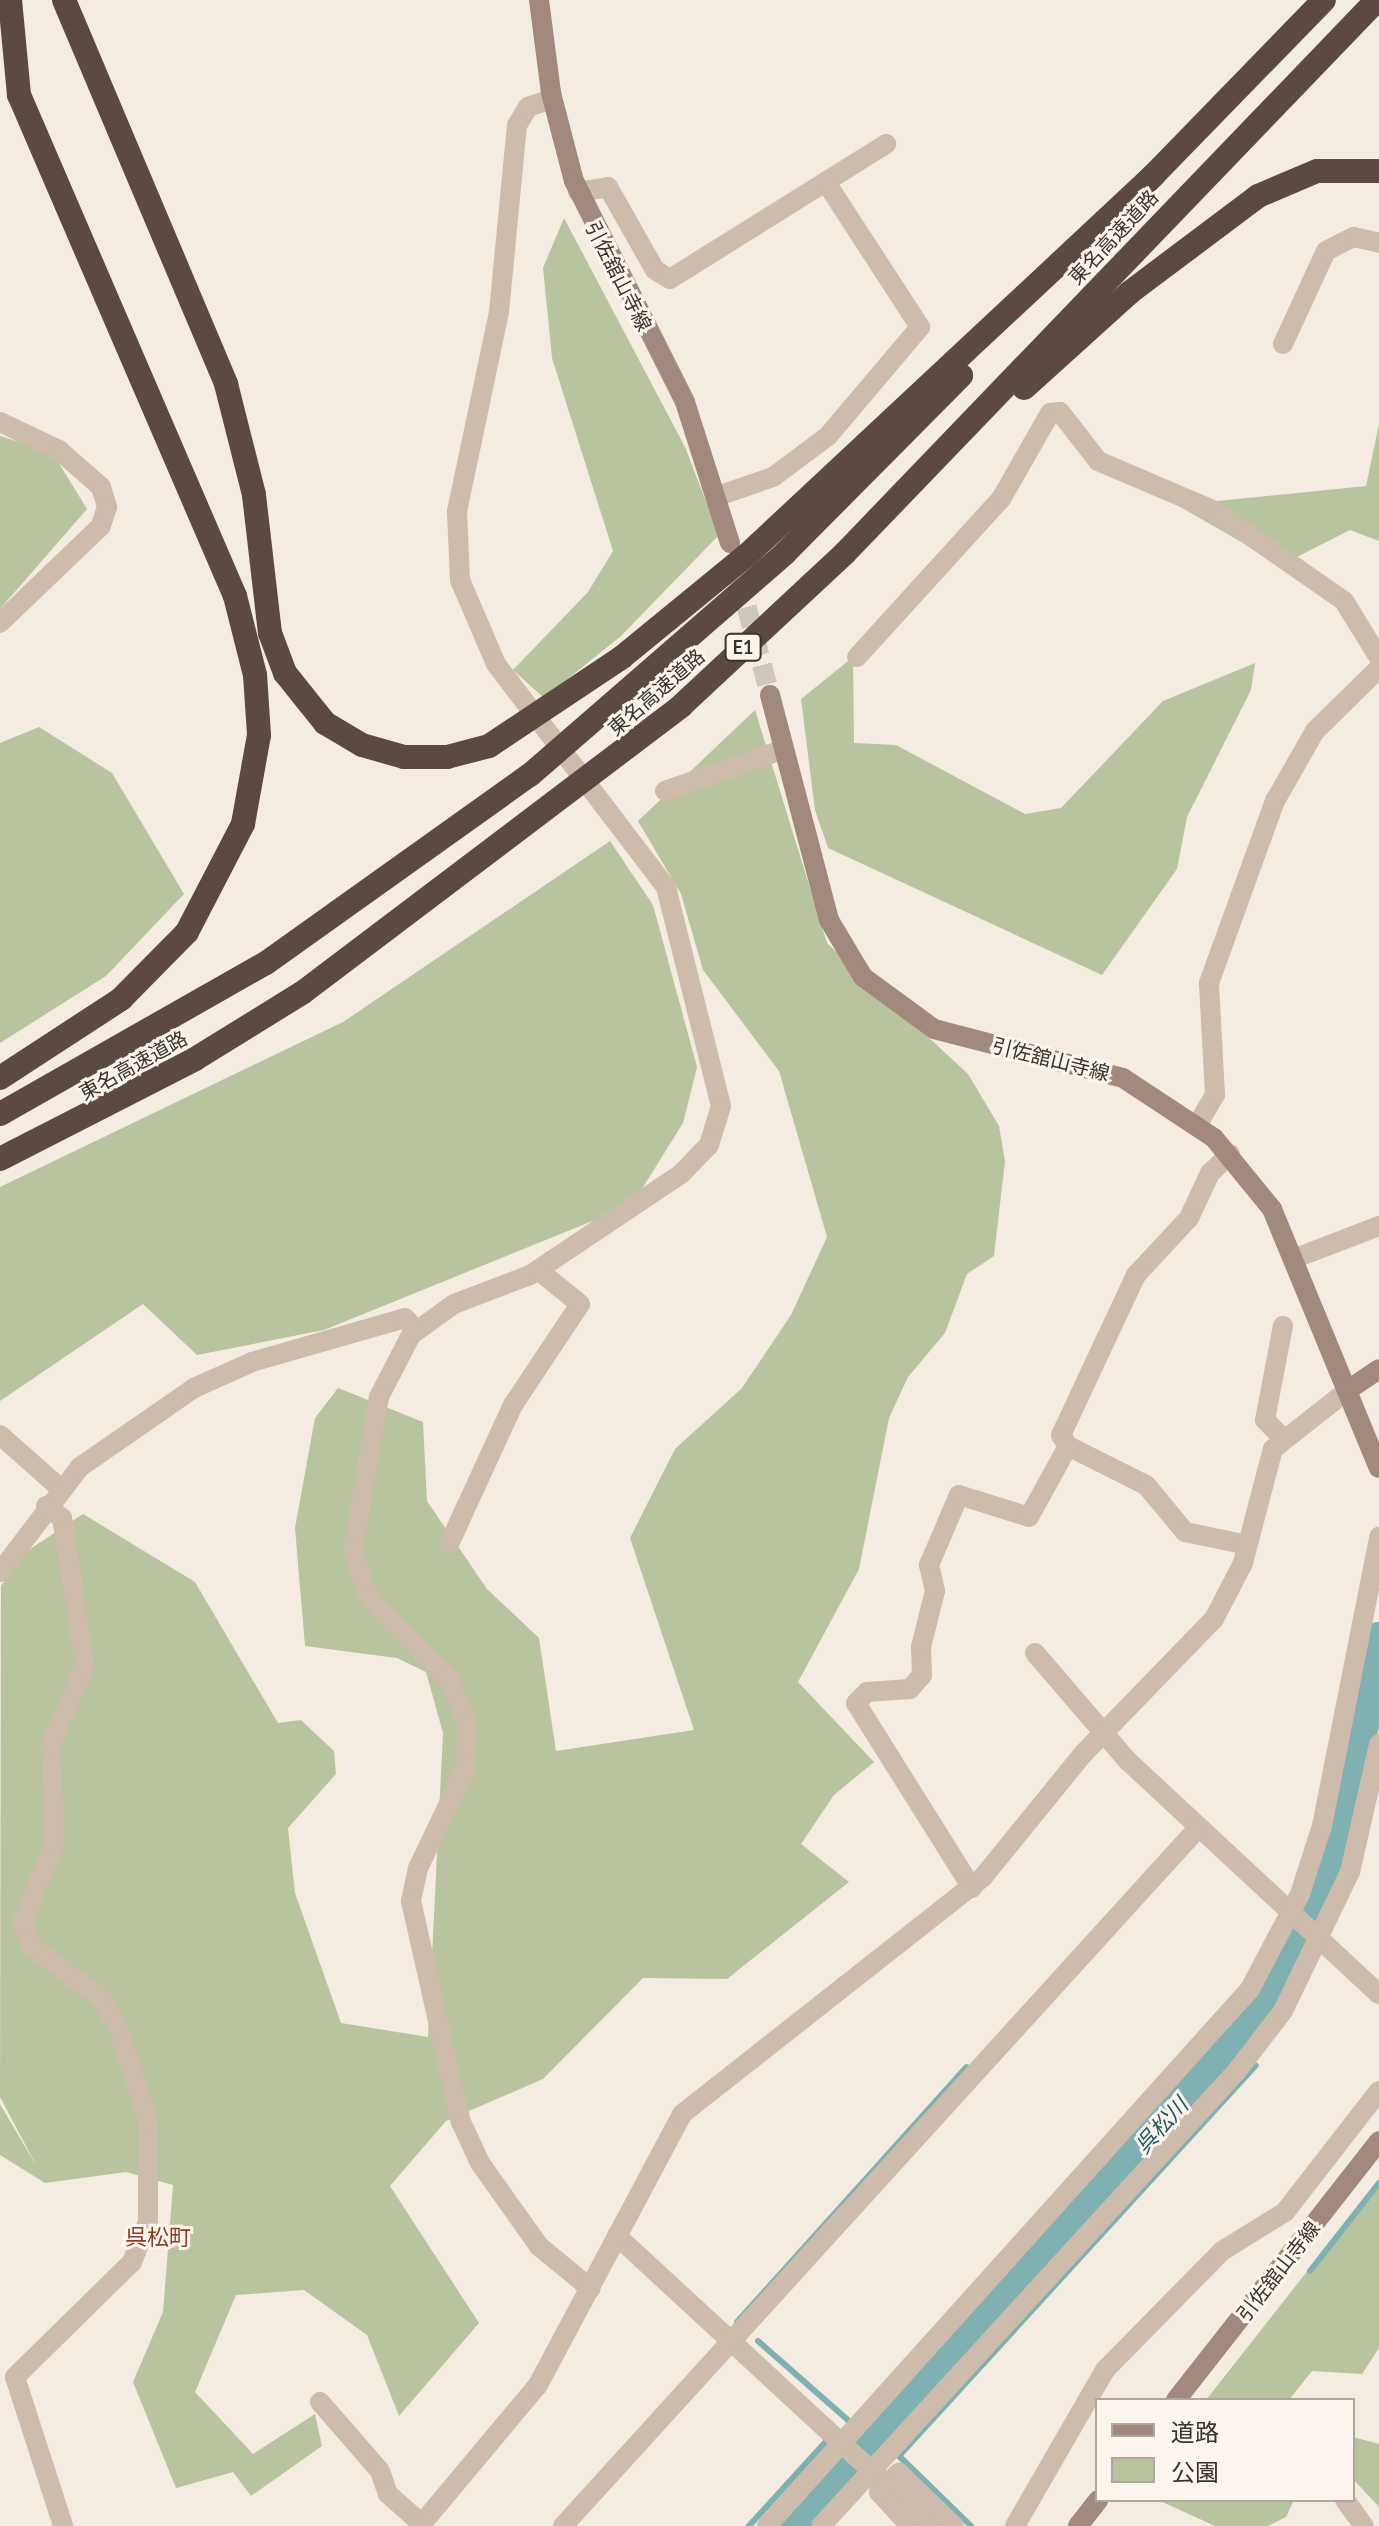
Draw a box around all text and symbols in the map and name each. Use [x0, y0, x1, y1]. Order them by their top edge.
street label: 東名高速道路 [1063, 185, 1163, 289]
street label: 引佐舘山寺線 [581, 217, 657, 335]
road number: E1 [723, 633, 763, 661]
street label: 東名高速道路 [603, 644, 709, 740]
street label: 東名高速道路 [75, 1025, 191, 1105]
street label: 引佐舘山寺線 [990, 1033, 1112, 1085]
water label: 呉松川 [1129, 2092, 1193, 2158]
street label: 引佐舘山寺線 [1232, 2216, 1324, 2326]
district label: 呉松町 [125, 2224, 191, 2250]
legend [1095, 2398, 1355, 2502]
text: 道路 [1171, 2417, 1219, 2446]
text: 公園 [1171, 2457, 1219, 2486]

